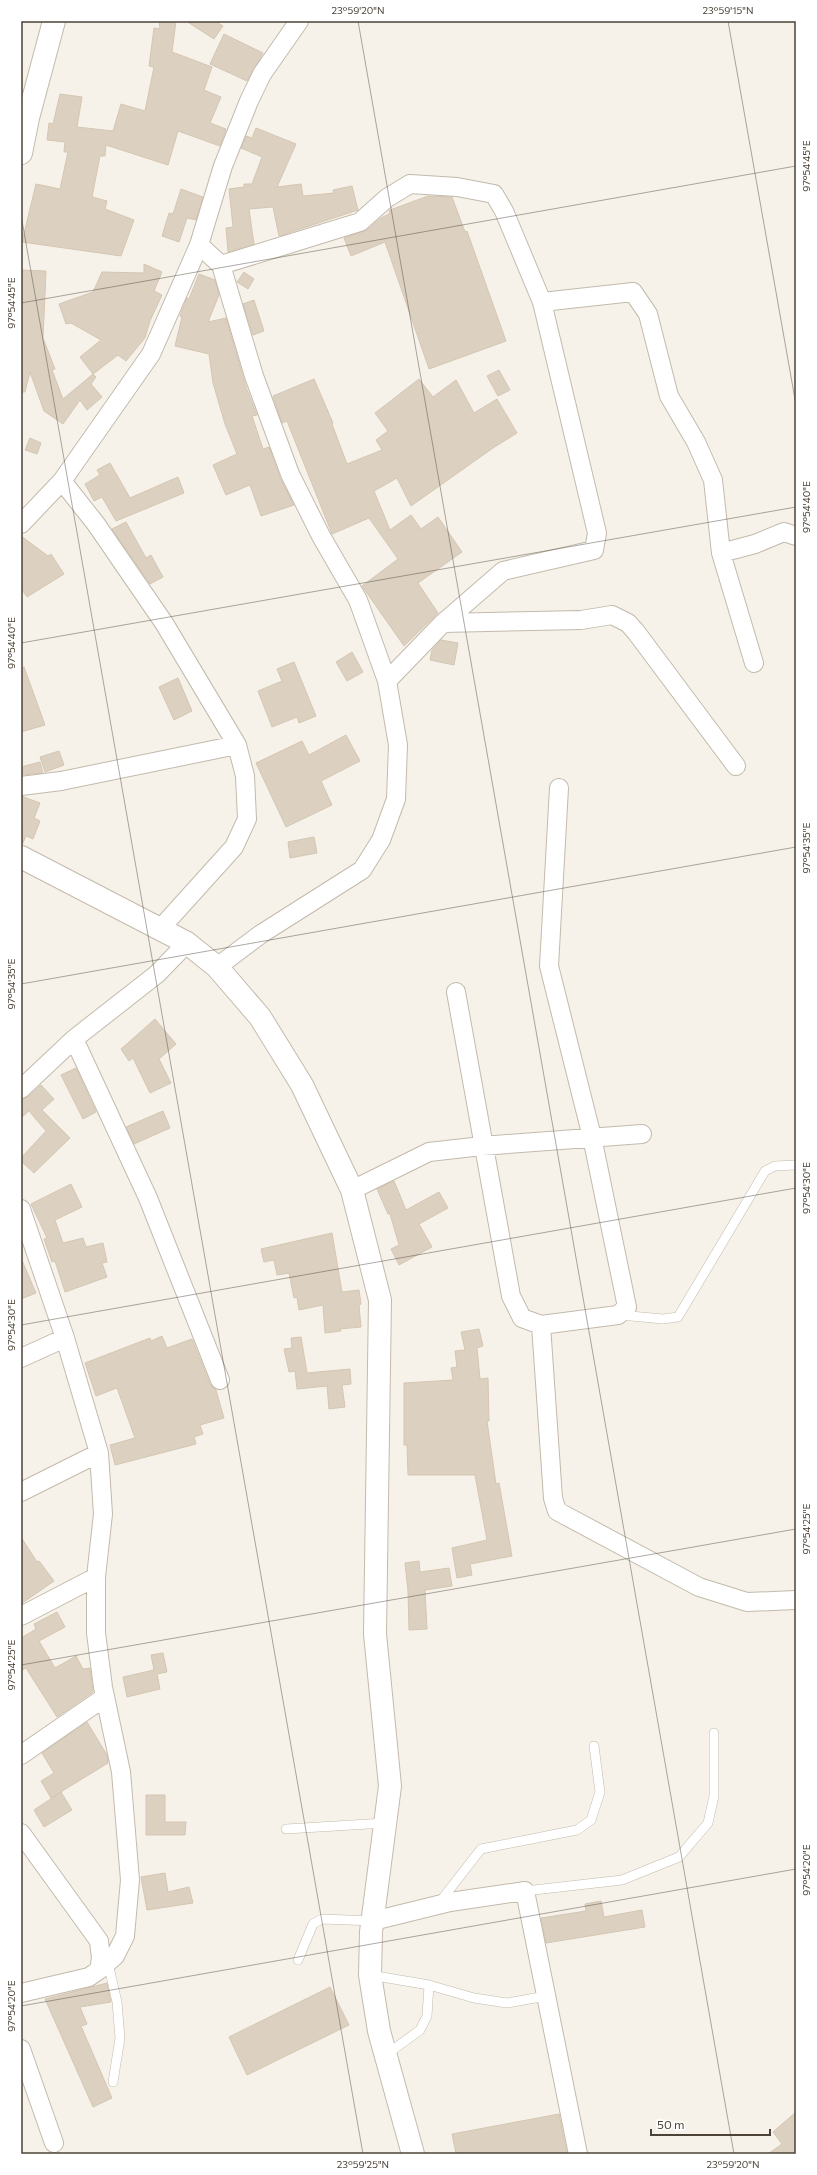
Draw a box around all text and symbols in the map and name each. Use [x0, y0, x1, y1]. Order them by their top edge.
text: 23°59'20"N [331, 4, 385, 16]
text: 23°59'15"N [702, 4, 754, 16]
text: 97°54'45"E [800, 140, 812, 192]
text: 97°54'45"E [5, 277, 17, 329]
text: 97°54'40"E [800, 481, 812, 533]
text: 97°54'40"E [5, 617, 17, 669]
text: 97°54'35"E [800, 822, 812, 873]
text: 97°54'35"E [5, 958, 17, 1009]
text: 97°54'30"E [800, 1162, 812, 1214]
text: 97°54'30"E [5, 1299, 17, 1351]
text: 97°54'25"E [800, 1504, 812, 1554]
text: 97°54'25"E [5, 1640, 17, 1690]
text: 97°54'20"E [800, 1844, 812, 1896]
text: 97°54'20"E [5, 1980, 17, 2032]
scale bar [651, 2111, 770, 2137]
text: 50 m [657, 2117, 685, 2131]
text: 23°59'25"N [337, 2158, 389, 2170]
text: 23°59'20"N [706, 2158, 760, 2170]

